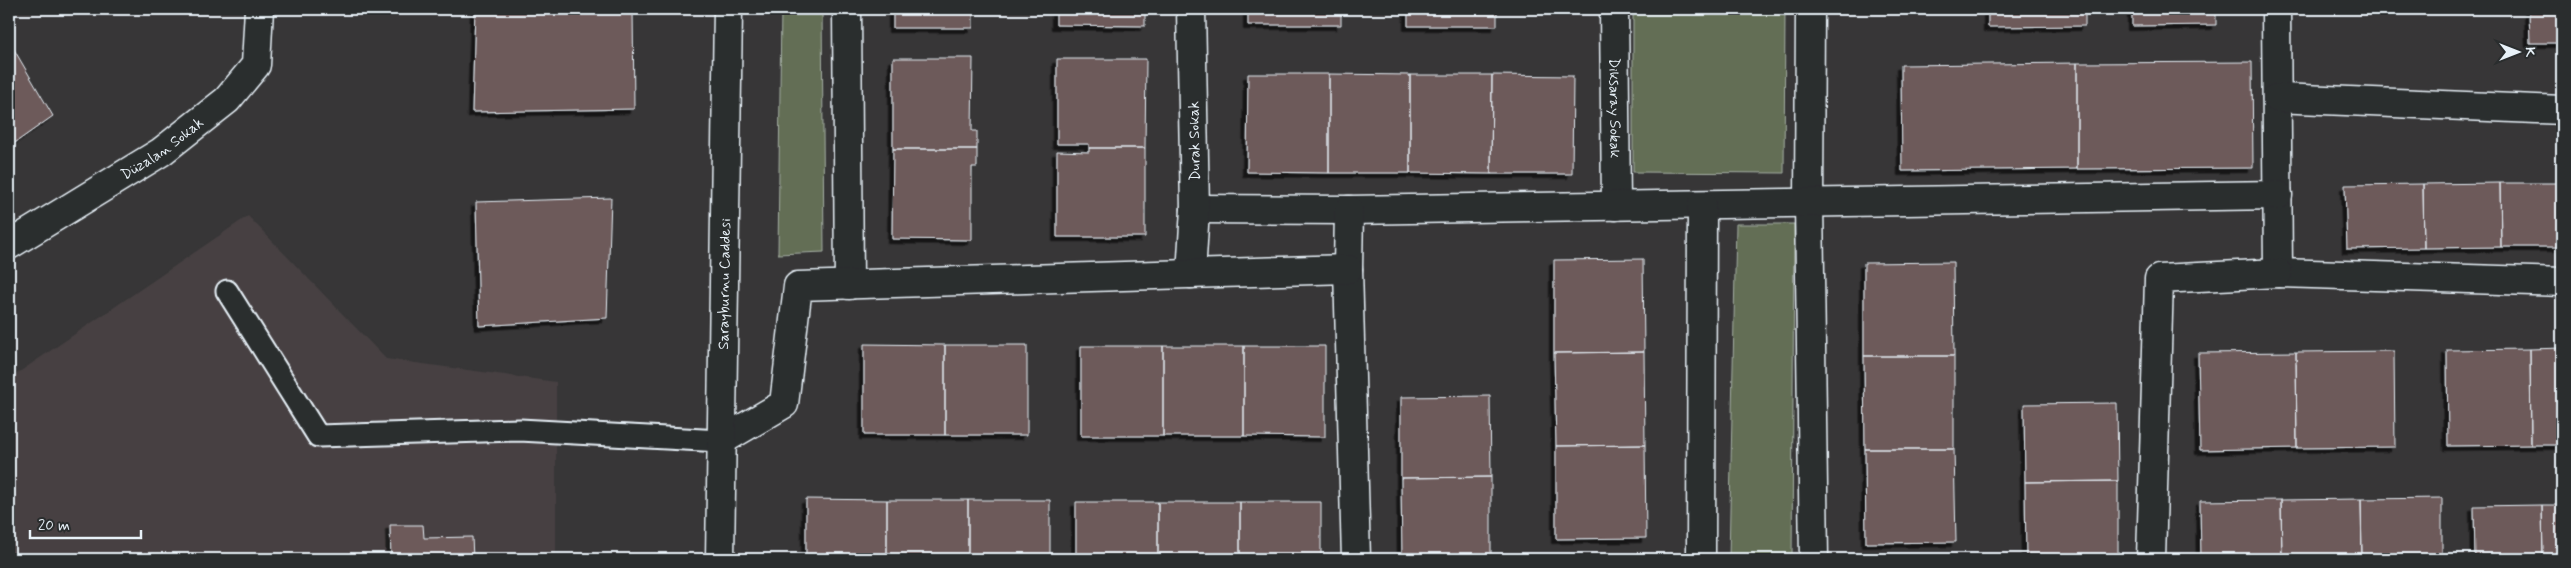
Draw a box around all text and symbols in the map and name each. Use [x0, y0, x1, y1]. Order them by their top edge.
north arrow [2494, 28, 2544, 78]
text: K [2521, 47, 2539, 58]
street label: Diksaray Sokak [1603, 58, 1625, 159]
street label: Durak Sokak [1184, 101, 1206, 181]
street label: Düzalan Sokak [117, 113, 208, 185]
street label: Sarayburnu Caddesi [714, 218, 736, 350]
scale bar [30, 508, 141, 540]
text: 20 m [38, 516, 70, 536]

